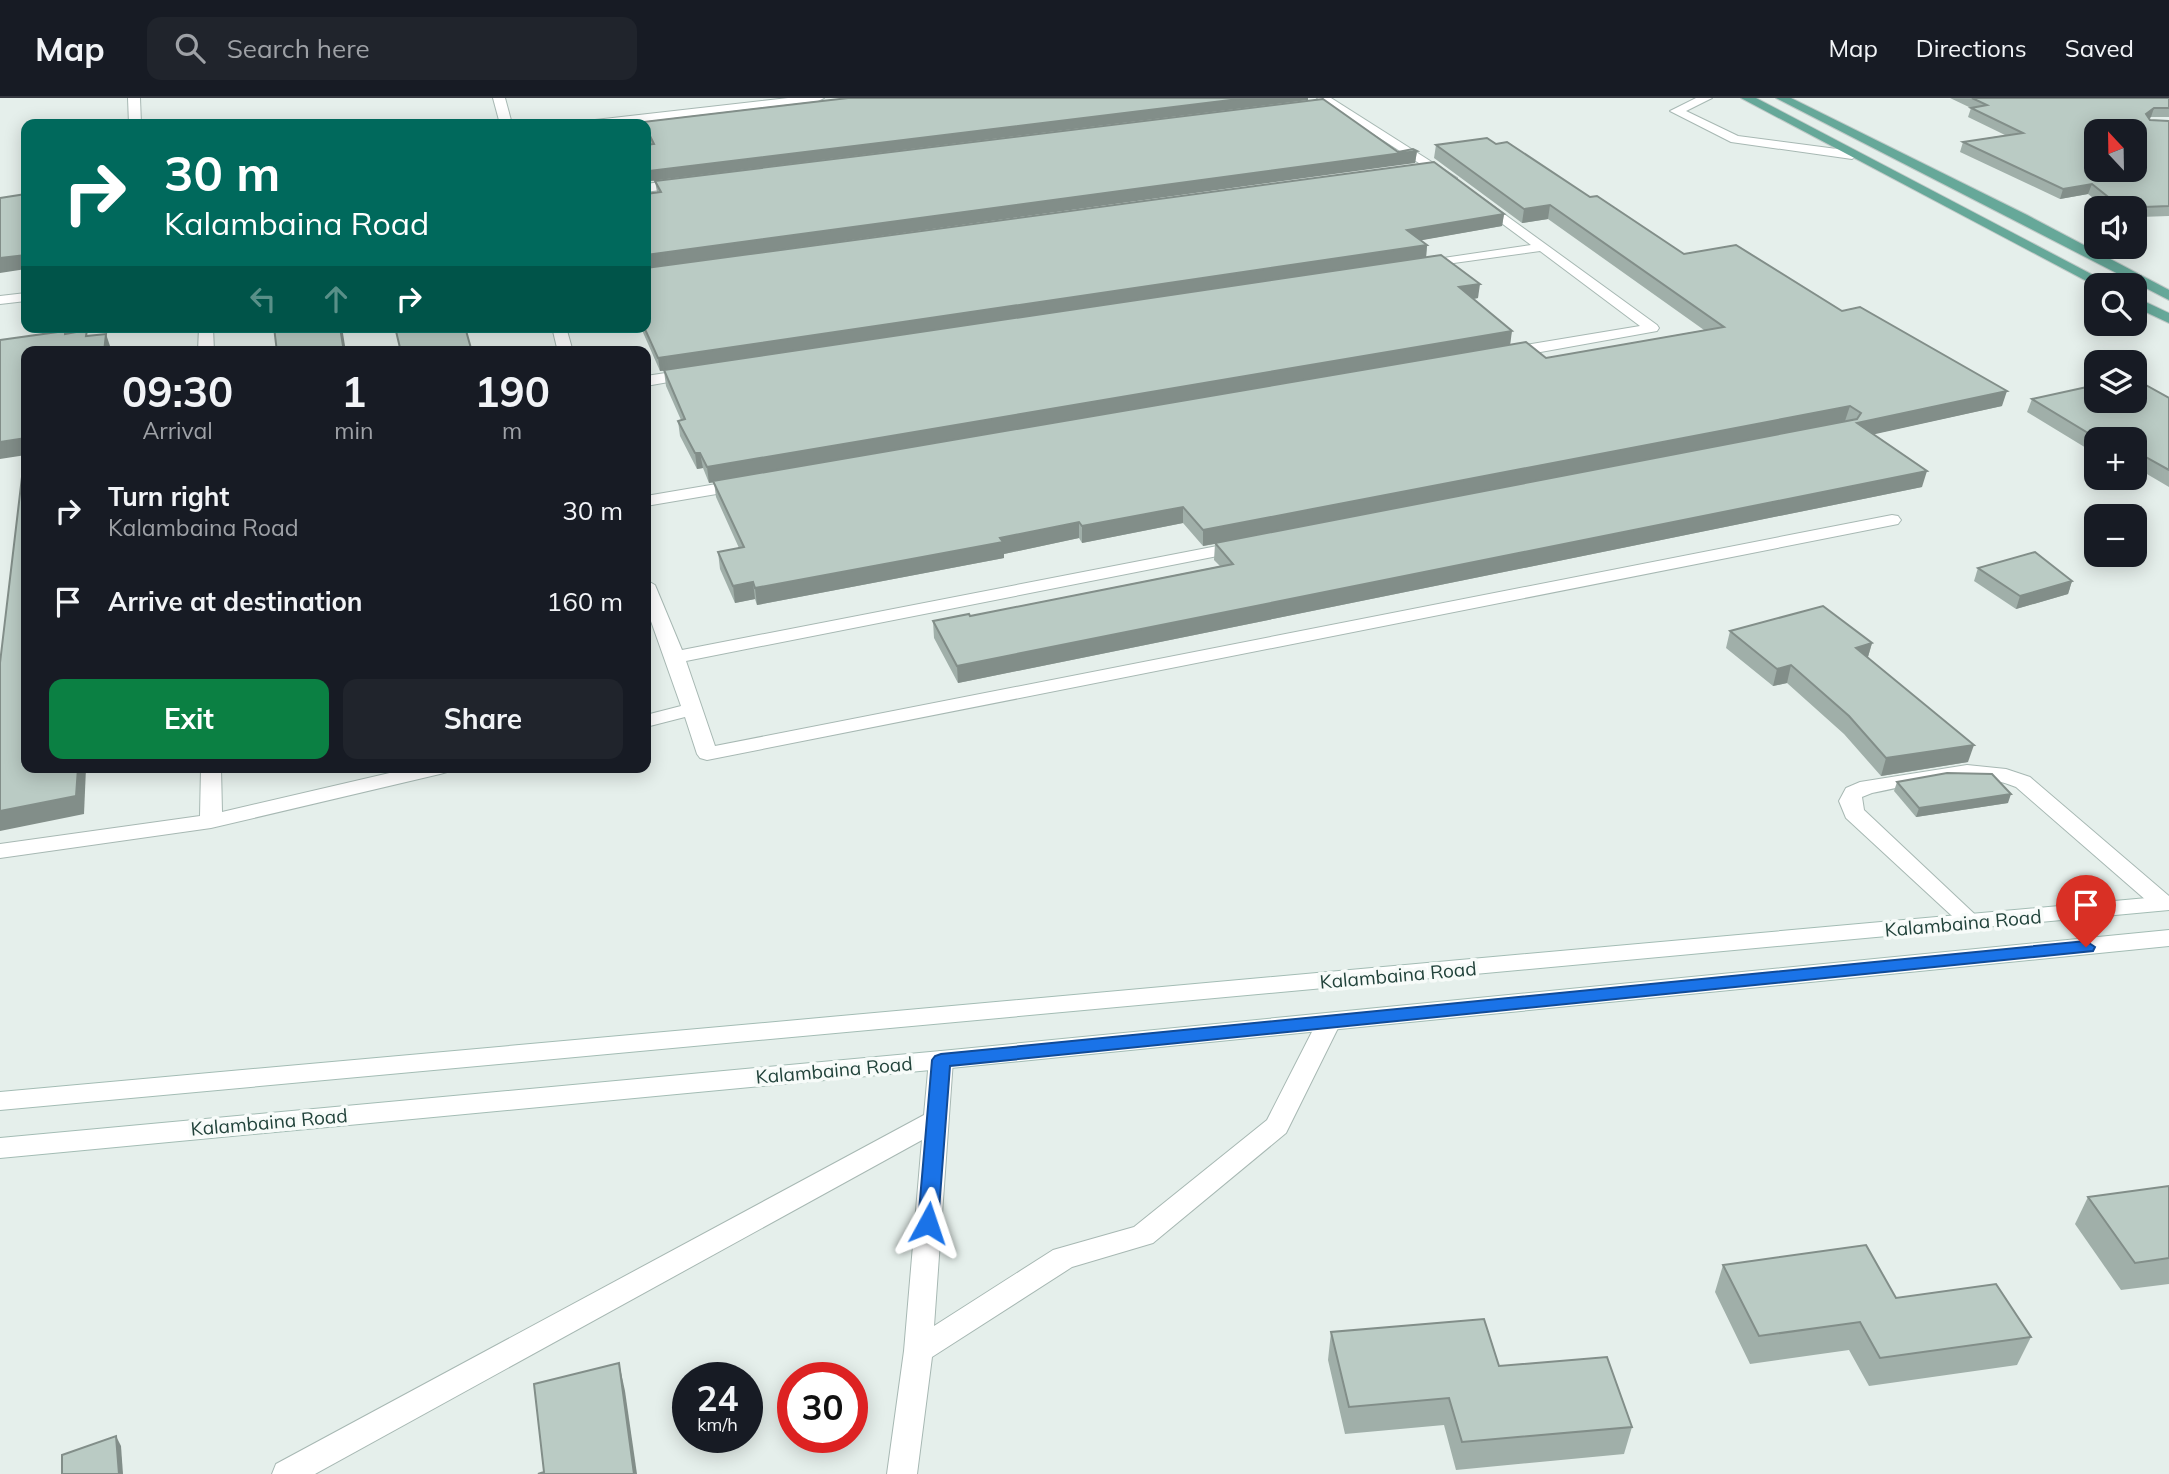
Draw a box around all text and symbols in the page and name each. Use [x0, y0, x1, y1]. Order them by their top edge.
search box [147, 17, 637, 80]
text: Map [35, 28, 105, 69]
icon: search [171, 29, 209, 67]
text: Search here [227, 32, 370, 65]
text: Map [1828, 33, 1878, 63]
text: Directions [1916, 33, 2027, 63]
text: Saved [2065, 33, 2134, 63]
north arrow [2084, 119, 2147, 182]
map controls [2084, 119, 2147, 567]
text: 30 m [164, 142, 280, 203]
icon: right [49, 147, 140, 238]
button: sound [2084, 196, 2147, 259]
text: Kalambaina Road [164, 203, 429, 243]
button: search [2084, 273, 2147, 336]
icon: left [244, 280, 282, 318]
icon: ahead [317, 280, 355, 318]
icon: right [390, 280, 428, 318]
button: layers [2084, 350, 2147, 413]
text: 09:30 [122, 365, 233, 418]
text: 1 [341, 365, 366, 418]
text: 190 [474, 365, 550, 418]
text: Arrival [142, 416, 213, 445]
text: min [334, 416, 373, 445]
text: m [502, 416, 522, 445]
button: + [2084, 427, 2147, 490]
text: Turn right [108, 480, 229, 513]
icon: right [49, 492, 87, 530]
text: 30 m [562, 494, 623, 527]
button: − [2084, 504, 2147, 567]
text: Kalambaina Road [108, 513, 299, 542]
icon: arrive [49, 583, 87, 621]
text: Arrive at destination [108, 585, 363, 618]
text: 160 m [547, 585, 623, 618]
button: Exit [49, 679, 329, 759]
button: Share [343, 679, 623, 759]
pin [2056, 875, 2116, 947]
icon: arrive [2067, 886, 2105, 924]
street label: Kalambaina Road [1884, 904, 2042, 942]
street label: Kalambaina Road [1319, 956, 1477, 994]
street label: Kalambaina Road [755, 1051, 913, 1089]
street label: Kalambaina Road [190, 1103, 348, 1141]
position arrow [891, 1186, 965, 1260]
speed limit sign: 30 [777, 1362, 868, 1453]
text: 24 [696, 1376, 739, 1420]
text: km/h [697, 1413, 738, 1436]

